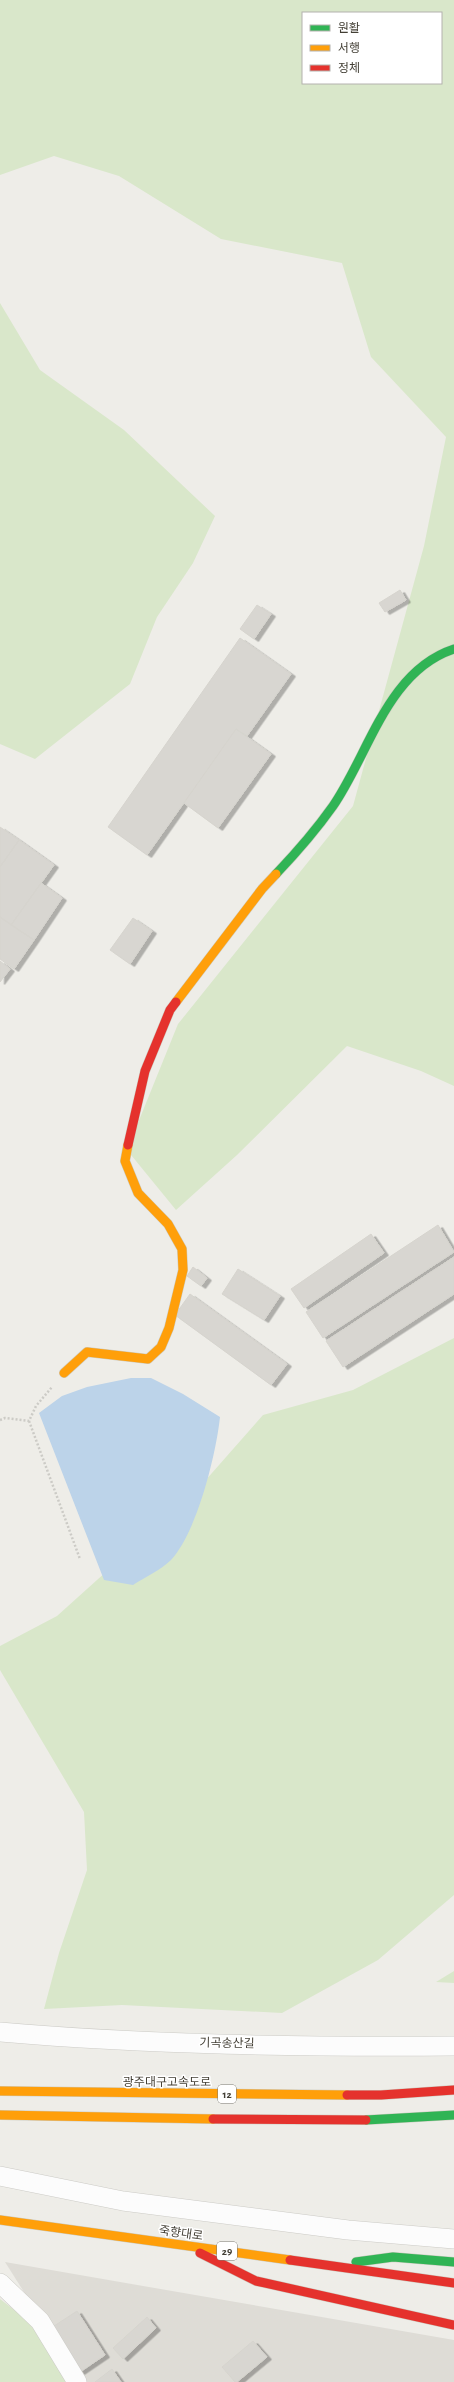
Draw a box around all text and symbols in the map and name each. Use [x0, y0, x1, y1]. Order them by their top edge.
legend [302, 12, 442, 84]
text: 원활 [338, 22, 360, 34]
text: 서행 [338, 42, 360, 54]
text: 정체 [338, 62, 360, 74]
street label: 기곡송산길 [199, 2037, 255, 2049]
street label: 광주대구고속도로 [123, 2076, 211, 2088]
road number: 12 [218, 2085, 236, 2103]
street label: 죽향대로 [158, 2224, 204, 2242]
road number: 29 [217, 2242, 237, 2260]

